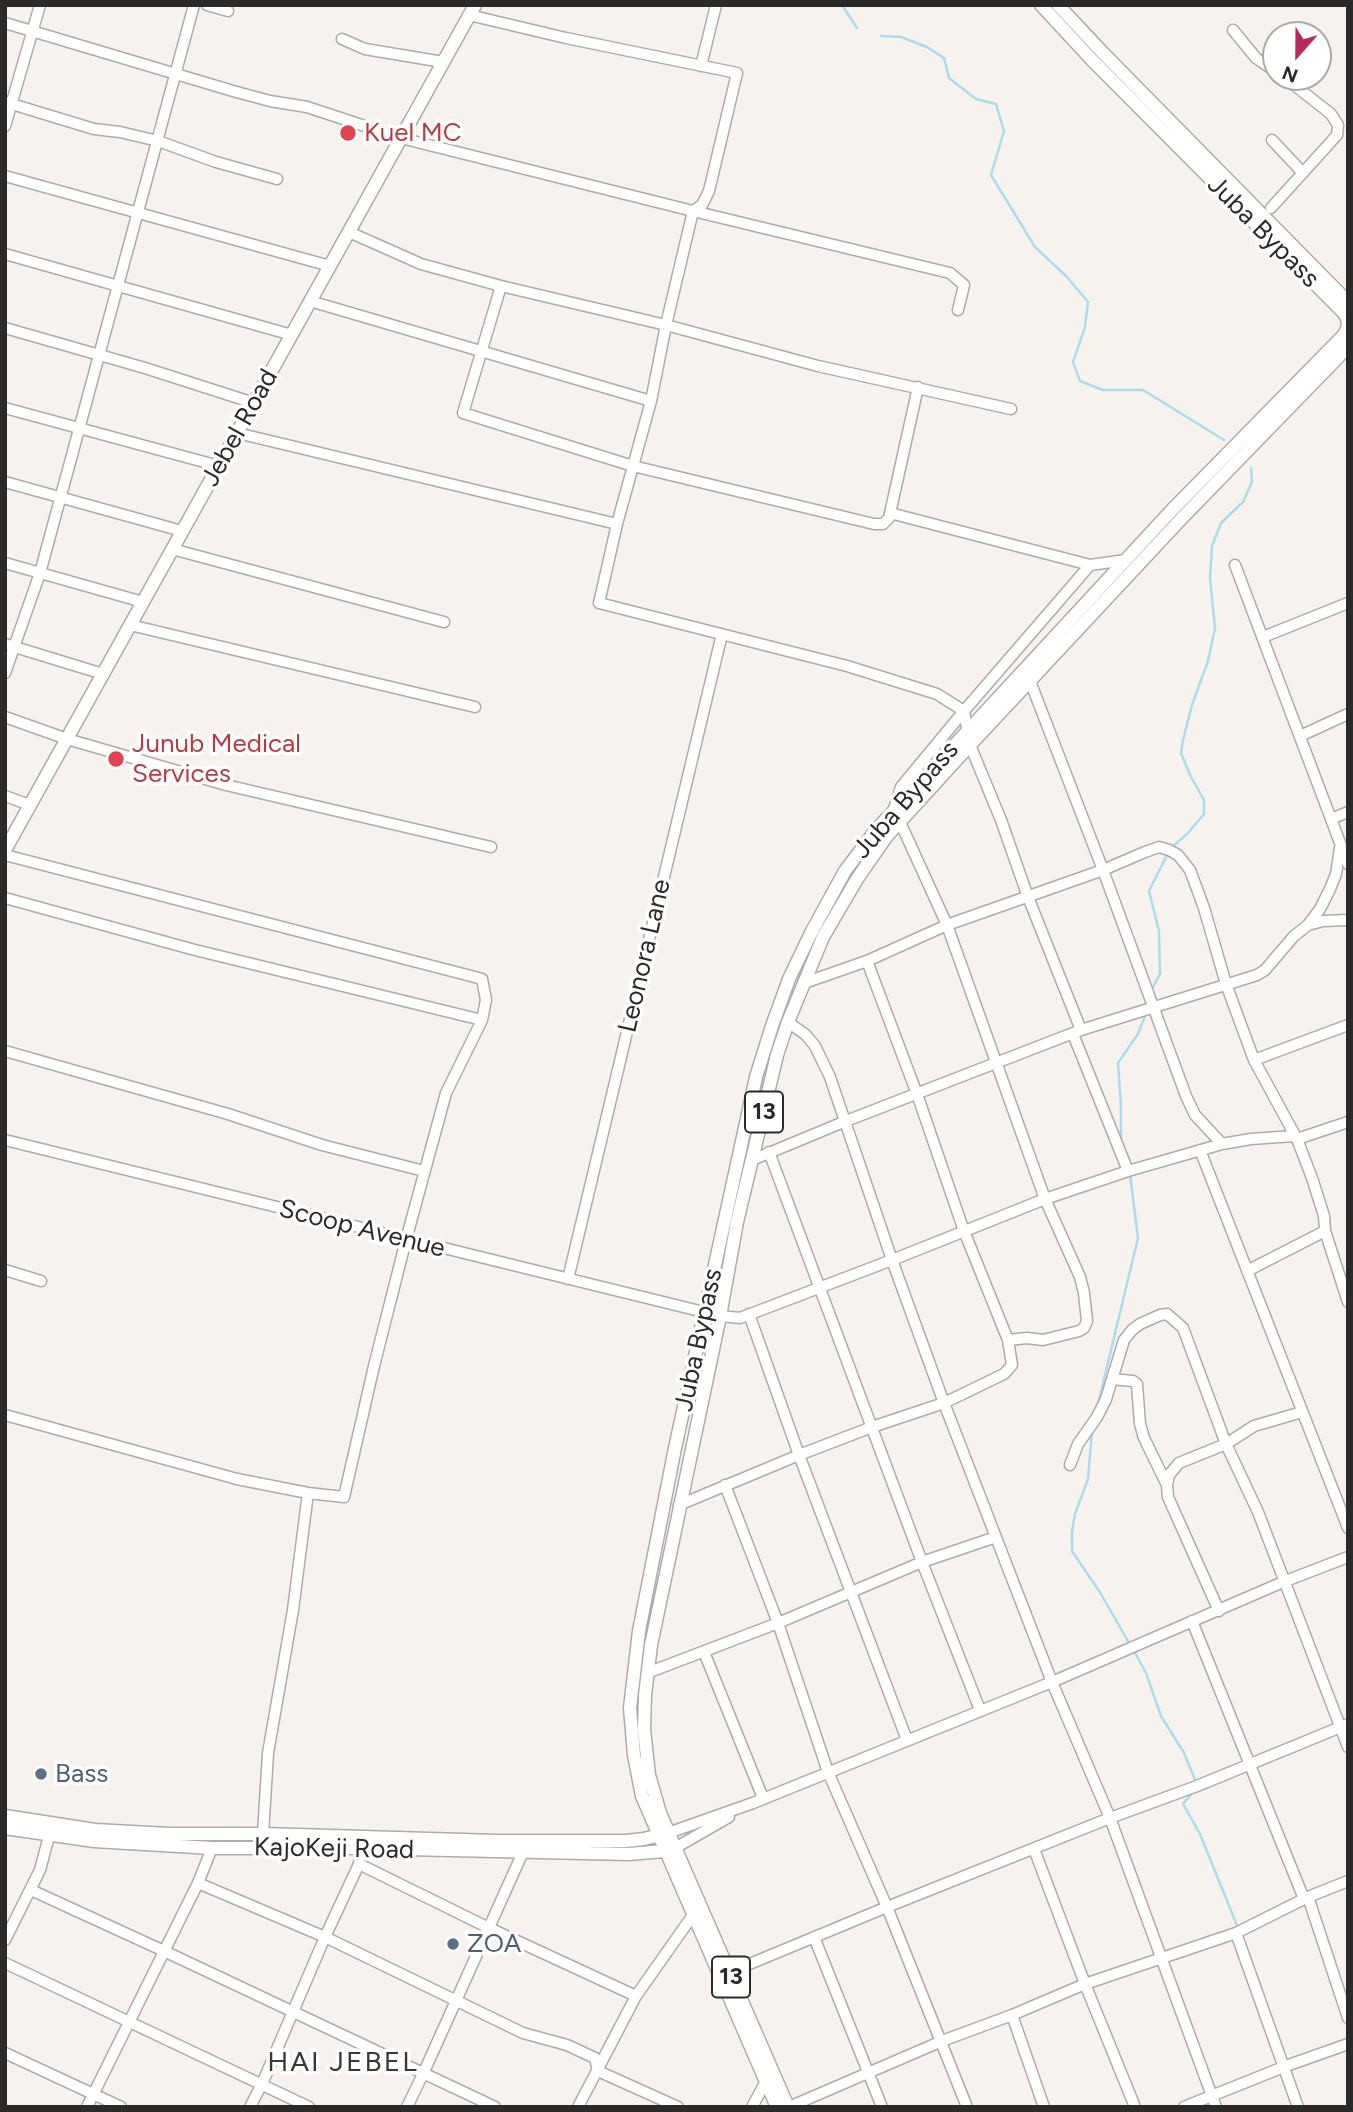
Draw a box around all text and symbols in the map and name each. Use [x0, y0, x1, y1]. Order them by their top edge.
north arrow [1262, 21, 1332, 91]
text: N [1279, 61, 1301, 88]
place label: Kuel MC [364, 117, 461, 149]
marker: Kuel MC [338, 123, 358, 143]
street label: Juba Bypass [1201, 170, 1325, 294]
street label: Jebel Road [195, 364, 285, 492]
place label: Junub Medical Services [132, 728, 301, 790]
street label: Juba Bypass [847, 735, 965, 865]
marker: Junub Medical Services [106, 749, 126, 769]
street label: Leonora Lane [612, 876, 678, 1036]
road number: 13 [745, 1092, 783, 1132]
street label: Scoop Avenue [276, 1193, 448, 1265]
street label: Juba Bypass [669, 1266, 729, 1414]
place label: Bass [55, 1758, 108, 1790]
marker: Bass [33, 1766, 49, 1782]
street label: KajoKeji Road [254, 1832, 414, 1866]
place label: ZOA [467, 1928, 521, 1960]
marker: ZOA [445, 1936, 461, 1952]
road number: 13 [712, 1956, 750, 1998]
district label: HAI JEBEL [268, 2046, 418, 2080]

